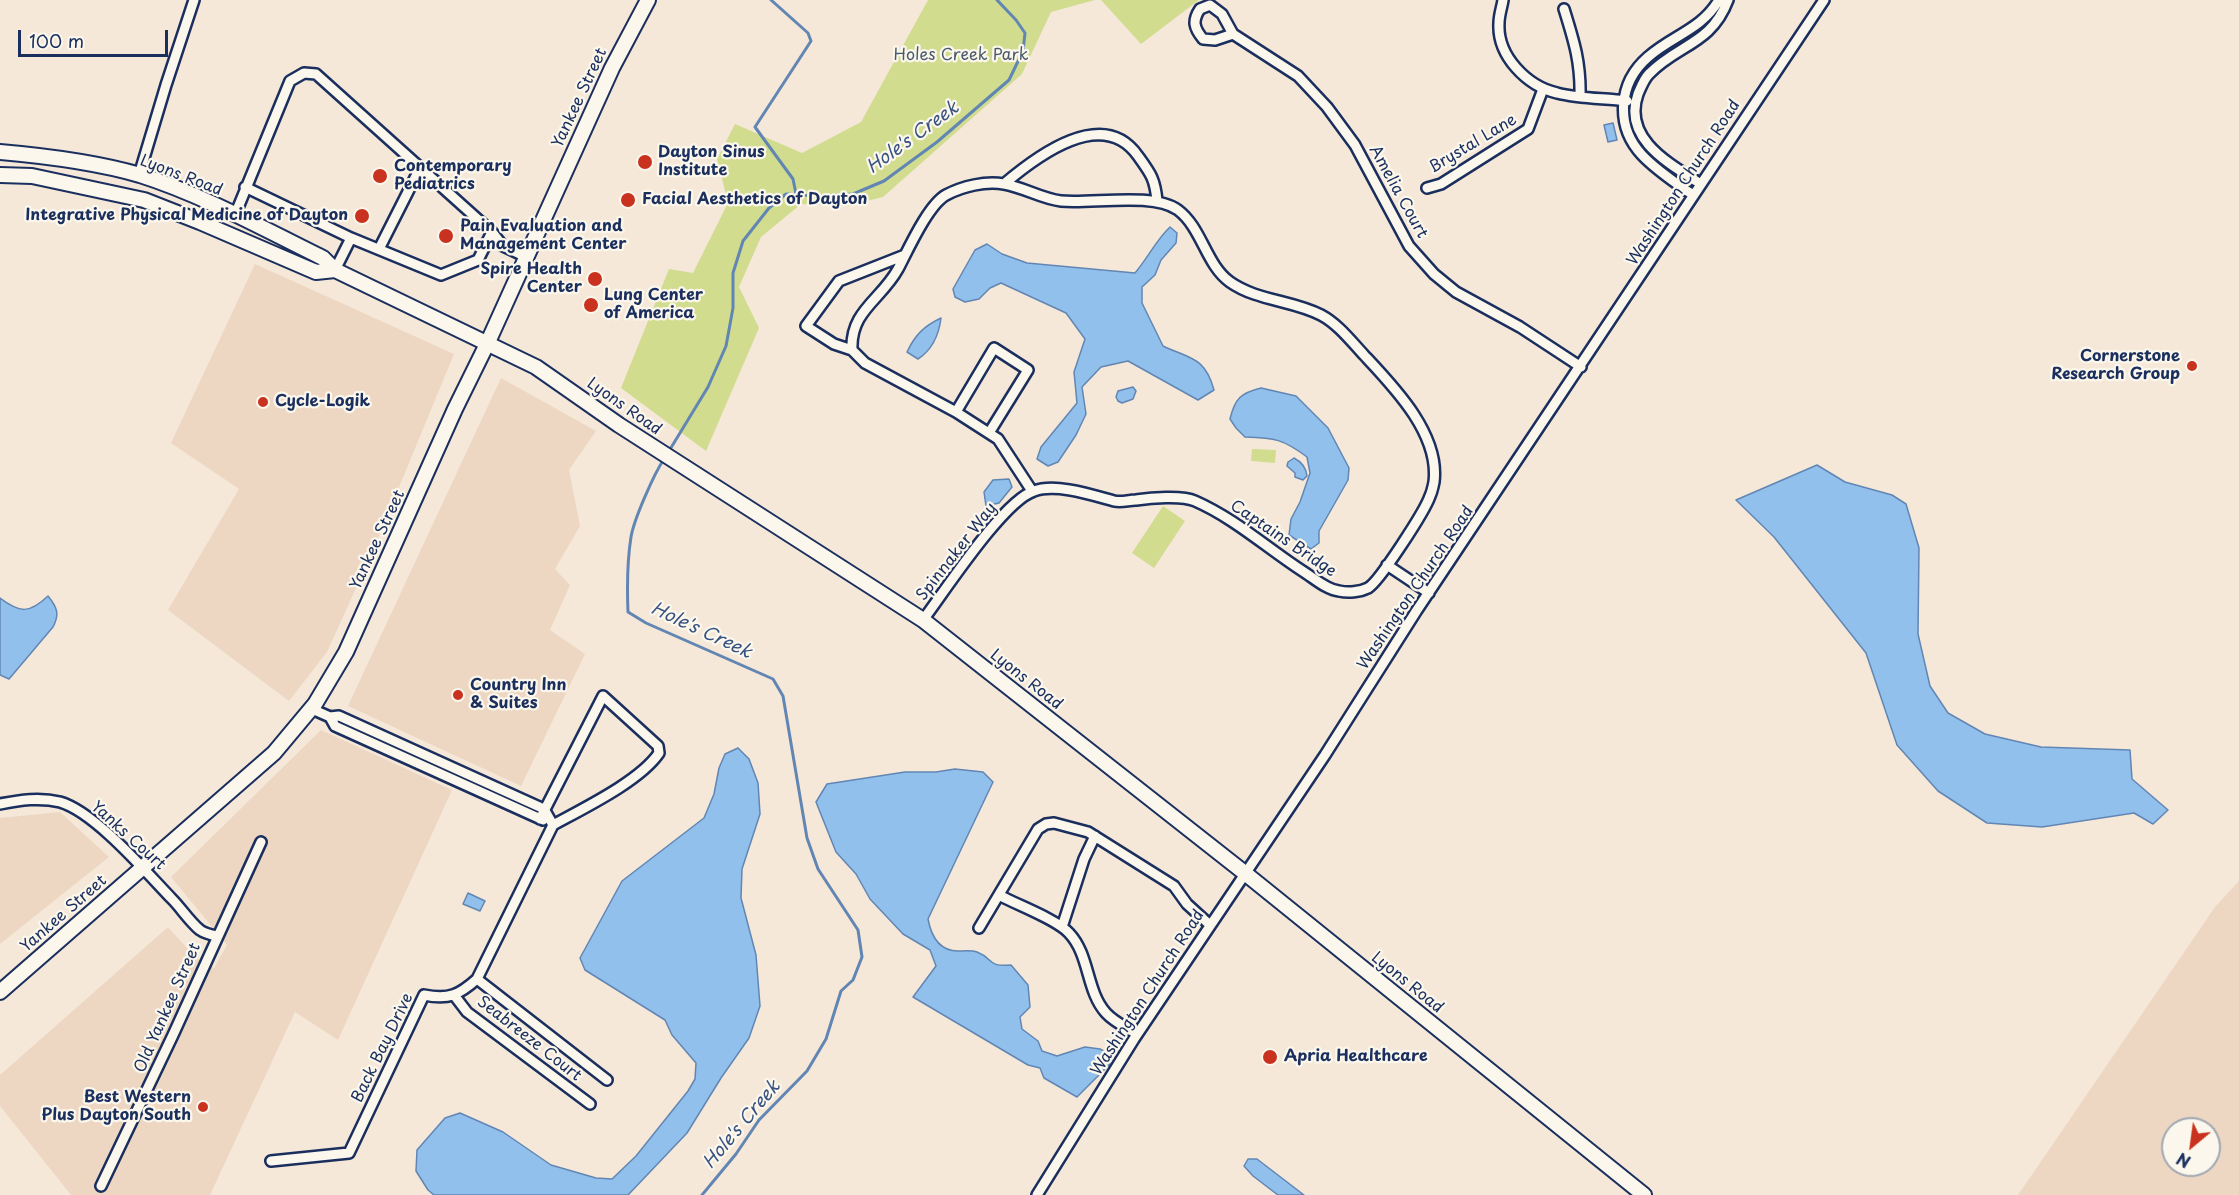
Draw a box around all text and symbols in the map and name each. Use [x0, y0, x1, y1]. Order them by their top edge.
scale bar [21, 18, 171, 56]
text: 100 m [29, 27, 84, 54]
street label: Yankee Street [549, 45, 611, 151]
park label: Holes Creek Park [894, 46, 1028, 66]
water label: Hole's Creek [863, 97, 963, 179]
street label: Washington Church Road [1623, 97, 1745, 269]
street label: Brystal Lane [1426, 110, 1520, 178]
street label: Amelia Court [1365, 142, 1431, 242]
place label: Dayton Sinus Institute [658, 143, 765, 181]
street label: Lyons Road [137, 152, 225, 200]
marker: Dayton Sinus Institute [636, 153, 654, 171]
place label: Contemporary Pediatrics [394, 157, 512, 195]
marker: Contemporary Pediatrics [371, 167, 389, 185]
place label: Facial Aesthetics of Dayton [642, 190, 867, 210]
marker: Facial Aesthetics of Dayton [619, 191, 637, 209]
place label: Integrative Physical Medicine of Dayton [25, 206, 348, 226]
marker: Integrative Physical Medicine of Dayton [353, 207, 371, 225]
place label: Pain Evaluation and Management Center [460, 217, 626, 255]
marker: Pain Evaluation and Management Center [437, 227, 455, 245]
place label: Spire Health Center [480, 260, 582, 298]
marker: Spire Health Center [586, 270, 604, 288]
place label: Lung Center of America [604, 286, 703, 324]
marker: Lung Center of America [582, 296, 600, 314]
place label: Cornerstone Research Group [2051, 347, 2180, 385]
marker: Cornerstone Research Group [2185, 359, 2199, 373]
street label: Lyons Road [583, 374, 665, 440]
place label: Cycle-Logik [275, 392, 370, 412]
marker: Cycle-Logik [256, 395, 270, 409]
street label: Yankee Street [347, 487, 409, 593]
street label: Captains Bridge [1226, 497, 1340, 581]
street label: Spinnaker Way [913, 499, 1001, 605]
street label: Washington Church Road [1354, 502, 1478, 674]
water label: Hole's Creek [647, 598, 755, 664]
street label: Lyons Road [986, 646, 1066, 714]
place label: Country Inn & Suites [470, 676, 566, 714]
marker: Country Inn & Suites [451, 688, 465, 702]
street label: Yanks Court [87, 798, 169, 874]
street label: Yankee Street [17, 871, 111, 957]
street label: Washington Church Road [1087, 907, 1209, 1079]
street label: Old Yankee Street [131, 940, 205, 1076]
street label: Lyons Road [1367, 948, 1447, 1018]
street label: Back Bay Drive [348, 990, 418, 1106]
street label: Seabreeze Court [473, 992, 585, 1086]
place label: Apria Healthcare [1284, 1047, 1428, 1067]
marker: Apria Healthcare [1261, 1048, 1279, 1066]
water label: Hole's Creek [699, 1076, 785, 1174]
place label: Best Western Plus Dayton South [42, 1088, 191, 1126]
marker: Best Western Plus Dayton South [196, 1100, 210, 1114]
north arrow [2161, 1117, 2221, 1177]
text: N [2172, 1147, 2195, 1175]

